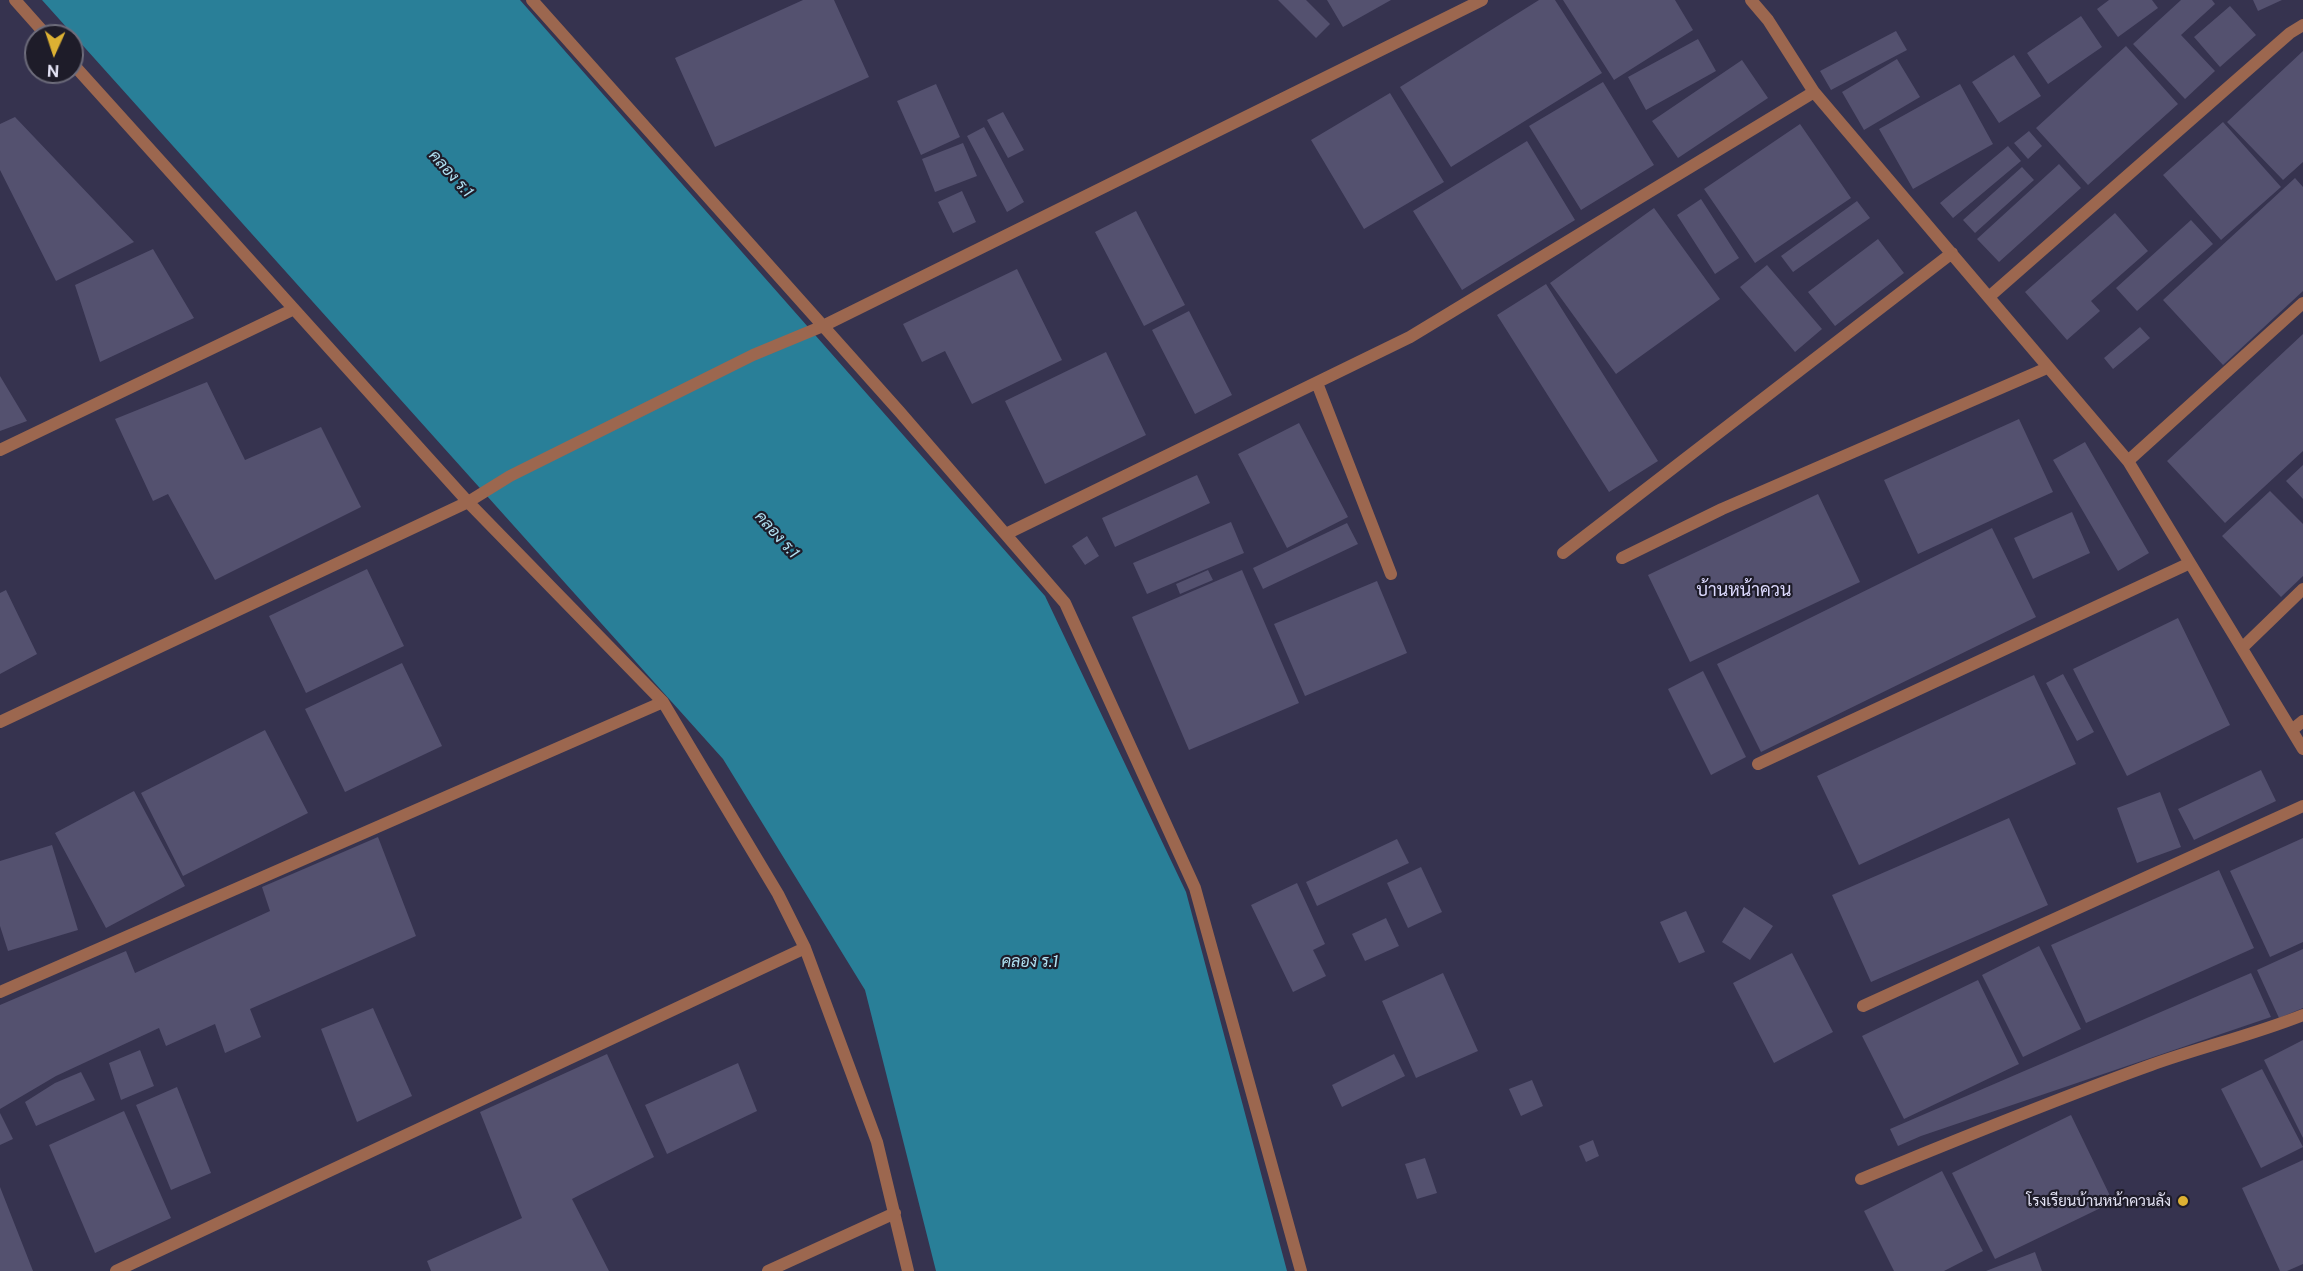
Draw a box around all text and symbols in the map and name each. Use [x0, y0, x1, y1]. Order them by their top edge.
north arrow [24, 24, 84, 84]
text: N [46, 61, 60, 80]
water label: คลอง ร.1 [425, 146, 477, 202]
water label: คลอง ร.1 [751, 507, 803, 563]
district label: บ้านหน้าควน [1697, 579, 1791, 601]
water label: คลอง ร.1 [1001, 952, 1059, 972]
place label: โรงเรียนบ้านหน้าควนลัง [2027, 1192, 2171, 1210]
marker: โรงเรียนบ้านหน้าควนลัง [2176, 1194, 2190, 1208]

